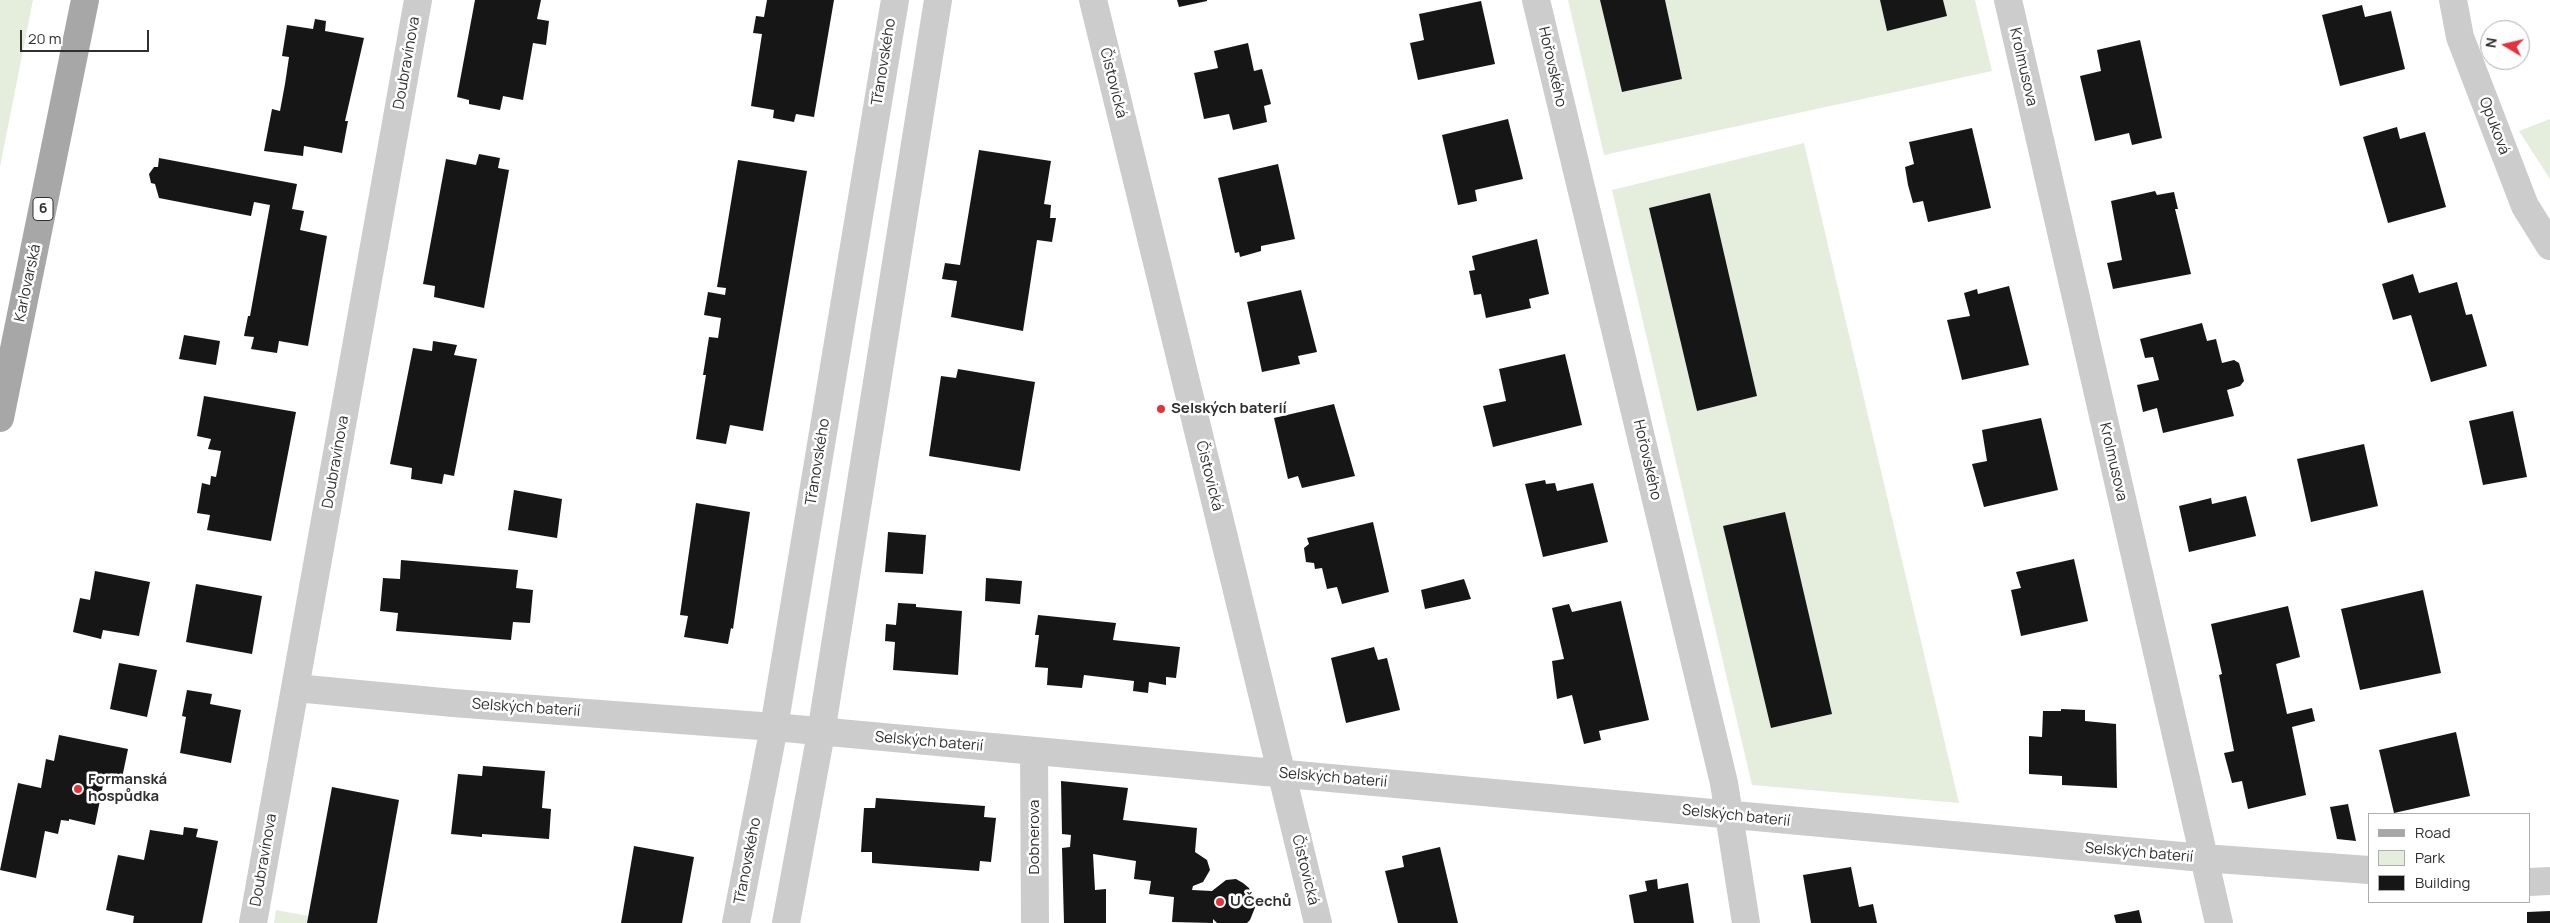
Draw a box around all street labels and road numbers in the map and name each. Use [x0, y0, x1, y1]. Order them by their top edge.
street label: Doubravínova [390, 15, 424, 111]
street label: Třanovského [868, 17, 900, 107]
street label: Hořovského [1534, 25, 1570, 109]
street label: Krolmusova [2005, 26, 2041, 108]
street label: Čistovická [1096, 46, 1130, 120]
street label: Opuková [2475, 95, 2513, 157]
road number: 6 [33, 198, 53, 220]
street label: Karlovarská [11, 243, 45, 323]
street label: Doubravínova [319, 414, 353, 510]
street label: Třanovského [802, 417, 834, 507]
street label: Hořovského [1629, 418, 1665, 502]
street label: Krolmusova [2095, 421, 2131, 503]
street label: Čistovická [1192, 439, 1226, 513]
street label: Selských baterií [471, 695, 581, 721]
street label: Selských baterií [874, 728, 984, 756]
street label: Selských baterií [1278, 764, 1388, 792]
street label: Dobnerova [1026, 800, 1044, 874]
street label: Selských baterií [1681, 801, 1791, 831]
street label: Doubravínova [247, 812, 281, 908]
street label: Třanovského [731, 816, 765, 906]
street label: Čistovická [1288, 833, 1322, 907]
street label: Selských baterií [2084, 839, 2194, 867]

